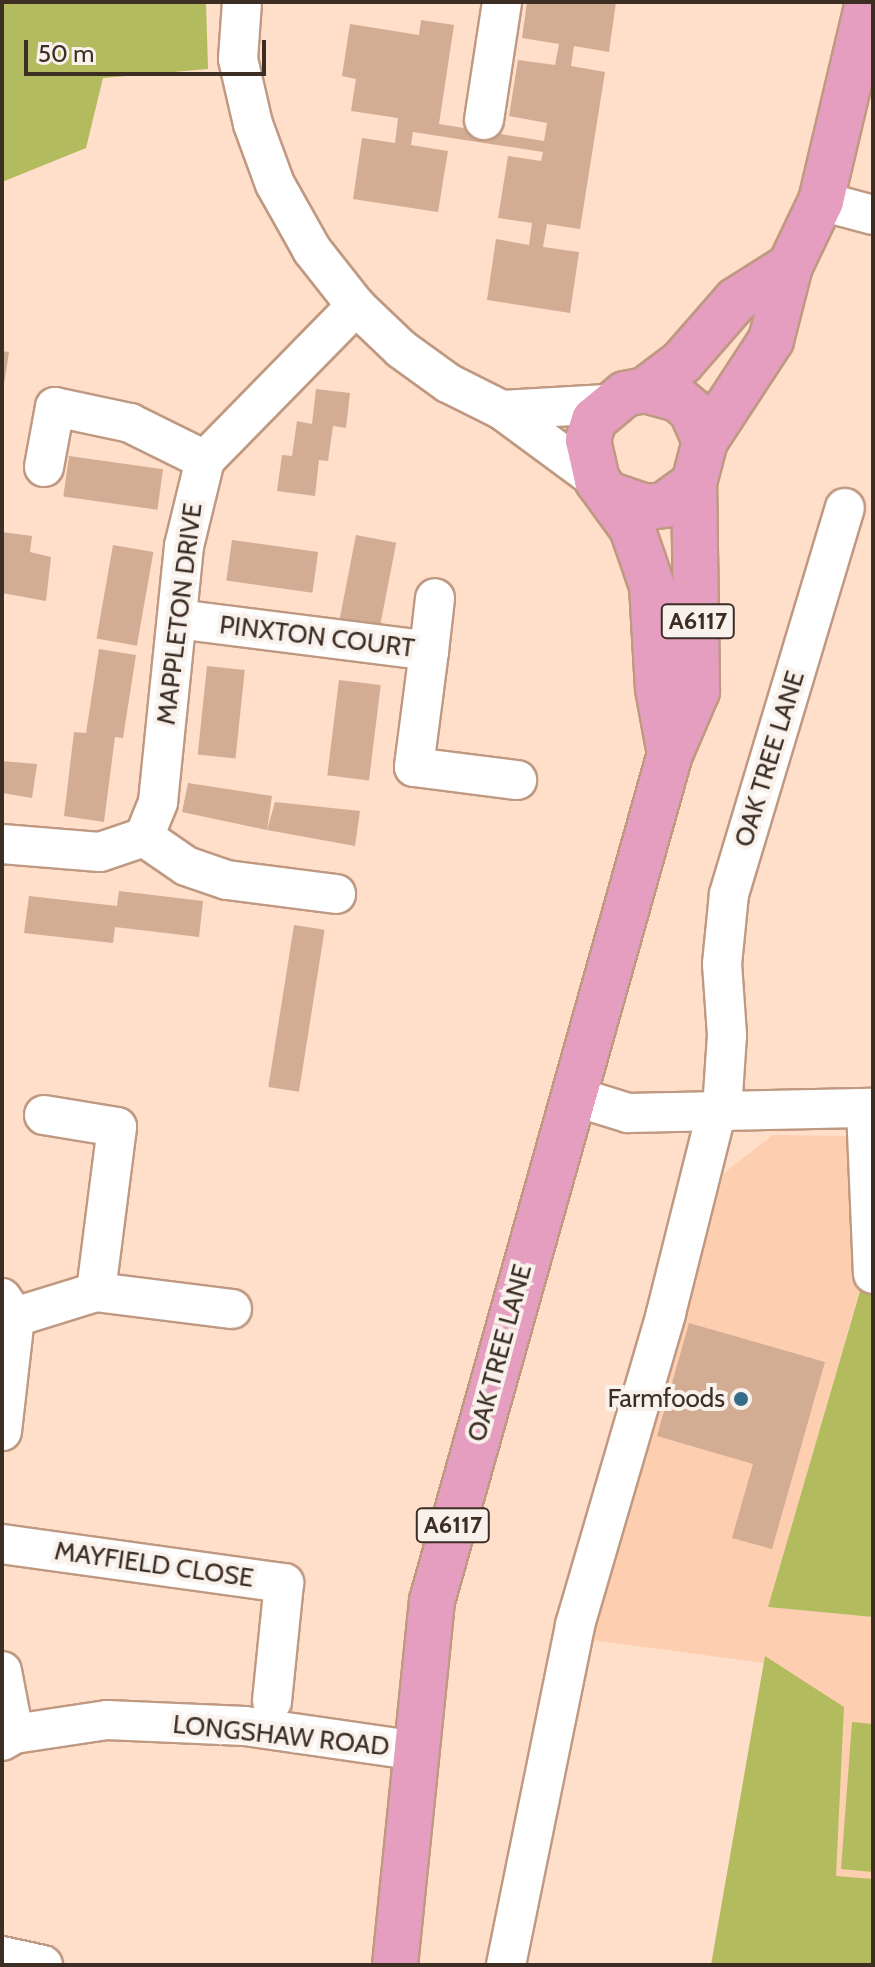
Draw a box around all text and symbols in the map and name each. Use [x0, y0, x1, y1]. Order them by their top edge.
scale bar [28, 24, 270, 74]
text: 50 m [38, 39, 94, 68]
street label: MAPPLETON DRIVE [151, 501, 209, 727]
road number: A6117 [660, 601, 736, 641]
street label: PINXTON COURT [218, 610, 416, 664]
street label: OAK TREE LANE [728, 667, 812, 851]
street label: OAK TREE LANE [461, 1261, 539, 1445]
place label: Farmfoods [607, 1383, 725, 1415]
marker: Farmfoods [732, 1390, 750, 1408]
road number: A6117 [415, 1505, 491, 1545]
street label: MAYFIELD CLOSE [52, 1536, 256, 1594]
street label: LONGSHAW ROAD [171, 1709, 391, 1763]

